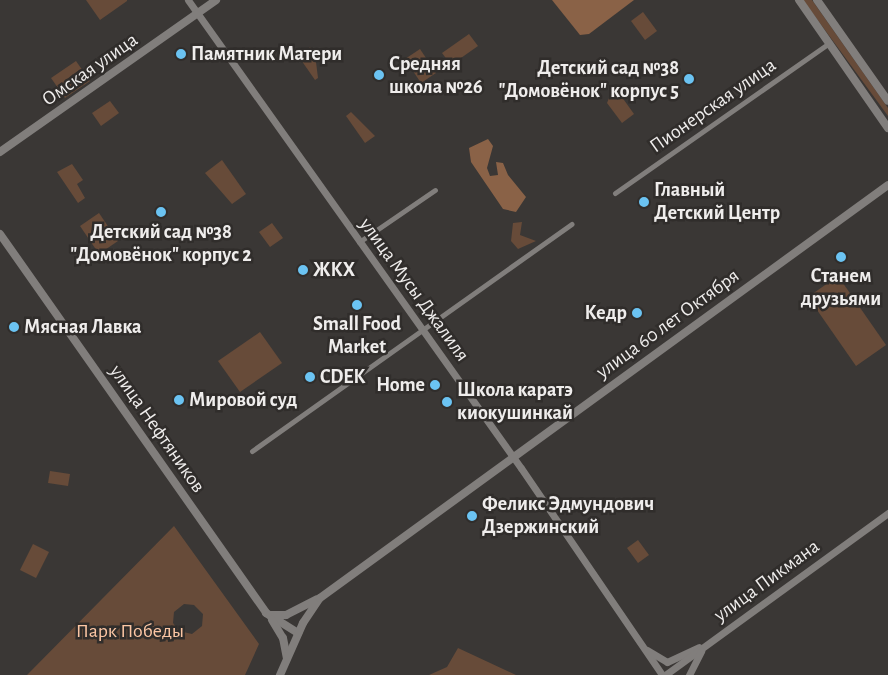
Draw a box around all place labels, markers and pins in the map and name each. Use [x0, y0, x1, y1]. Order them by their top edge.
place label: Памятник Матери [191, 42, 342, 66]
marker: Памятник Матери [175, 48, 187, 60]
place label: Средняя школа №26 [389, 52, 483, 99]
place label: Детский сад №38 "Домовёнок" корпус 5 [499, 56, 679, 103]
marker: Средняя школа №26 [373, 69, 385, 81]
marker: Детский сад №38 "Домовёнок" корпус 5 [683, 73, 695, 85]
place label: Главный Детский Центр [654, 178, 780, 225]
marker: Главный Детский Центр [638, 196, 650, 208]
marker: Детский сад №38 "Домовёнок" корпус 2 [155, 206, 167, 218]
place label: Детский сад №38 "Домовёнок" корпус 2 [70, 220, 252, 267]
marker: Станем друзьями [835, 251, 847, 263]
place label: ЖКХ [313, 258, 355, 282]
marker: ЖКХ [297, 264, 309, 276]
place label: Станем друзьями [801, 265, 881, 312]
marker: Small Food Market [351, 299, 363, 311]
place label: Кедр [585, 301, 627, 325]
marker: Кедр [631, 307, 643, 319]
place label: Small Food Market [313, 313, 401, 360]
place label: Мясная Лавка [24, 315, 142, 339]
marker: Мясная Лавка [8, 321, 20, 333]
place label: CDEK [320, 365, 365, 389]
marker: CDEK [304, 371, 316, 383]
place label: Home [376, 373, 425, 397]
marker: Home [429, 379, 441, 391]
place label: Школа каратэ киокушинкай [457, 379, 573, 426]
place label: Мировой суд [189, 388, 297, 412]
marker: Мировой суд [173, 394, 185, 406]
marker: Школа каратэ киокушинкай [441, 396, 453, 408]
place label: Феликс Эдмундович Дзержинский [482, 492, 654, 539]
marker: Феликс Эдмундович Дзержинский [466, 510, 478, 522]

